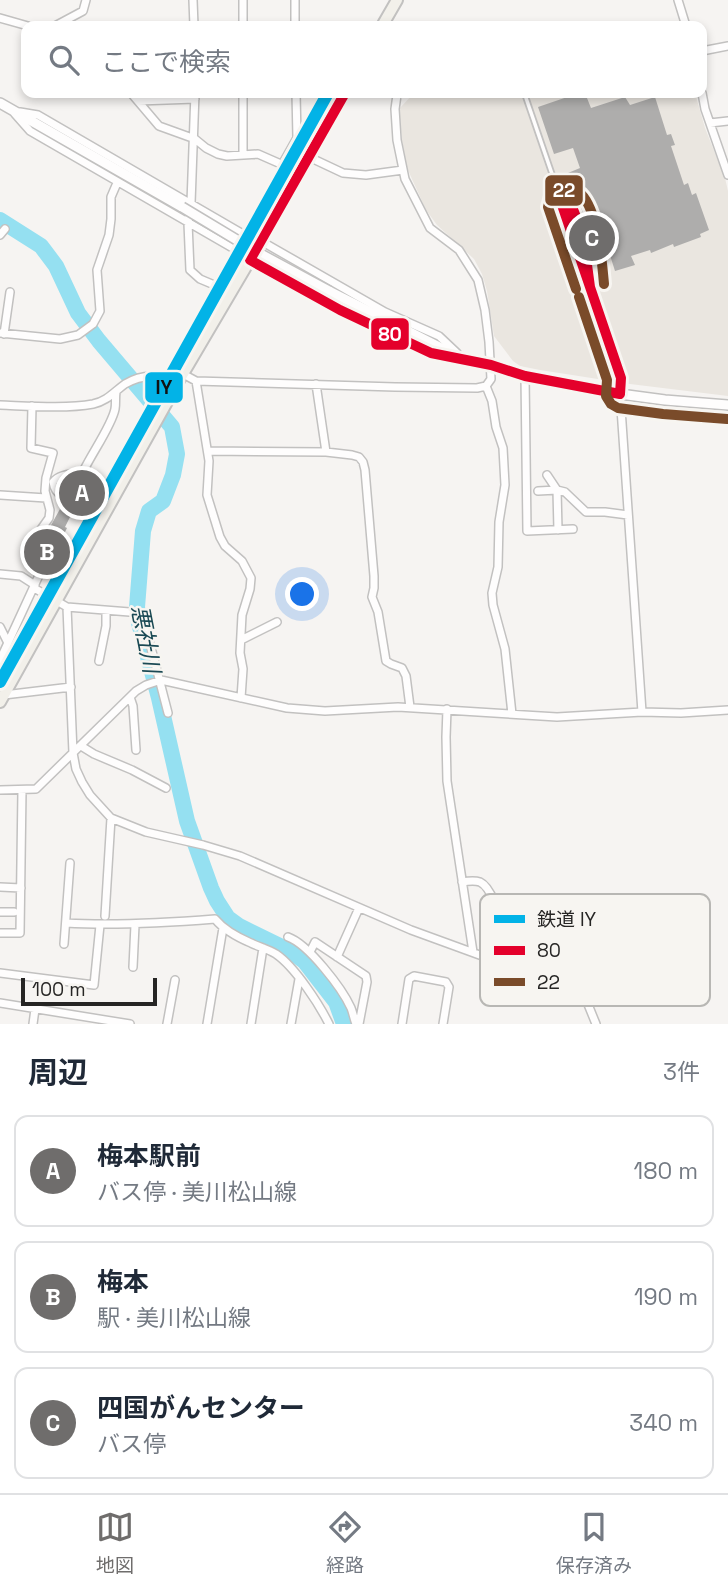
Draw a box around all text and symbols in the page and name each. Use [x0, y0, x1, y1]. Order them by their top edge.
search box [21, 21, 707, 98]
icon: search [45, 41, 83, 79]
text: ここで検索 [101, 45, 231, 79]
line badge: 22 [544, 174, 584, 207]
text: 22 [553, 178, 575, 203]
pin: C [569, 212, 615, 264]
line badge: 80 [370, 317, 410, 351]
text: 80 [378, 322, 402, 347]
line badge: IY [144, 371, 184, 404]
text: IY [156, 375, 173, 400]
pin: A [59, 467, 105, 519]
pin: B [24, 526, 70, 578]
your location [285, 577, 319, 611]
water label: 悪社川 [125, 602, 168, 679]
legend [480, 894, 710, 1006]
text: 鉄道 IY [537, 907, 597, 932]
text: 80 [537, 938, 561, 963]
text: 22 [537, 970, 560, 995]
scale bar [21, 975, 158, 1007]
text: 100 m [32, 977, 86, 1002]
text: 周辺 [28, 1053, 88, 1092]
text: 3件 [663, 1057, 700, 1087]
text: 梅本駅前 [97, 1139, 201, 1173]
text: A [46, 1156, 60, 1186]
text: 180 m [634, 1156, 698, 1186]
text: バス停 · 美川松山線 [97, 1177, 297, 1207]
text: 梅本 [97, 1265, 149, 1299]
text: B [45, 1282, 61, 1312]
text: 190 m [634, 1282, 698, 1312]
text: 駅 · 美川松山線 [97, 1303, 251, 1333]
text: 四国がんセンター [97, 1391, 305, 1425]
text: C [46, 1408, 60, 1438]
text: 340 m [629, 1408, 698, 1438]
text: バス停 [97, 1429, 166, 1459]
tab: 地図 [96, 1508, 134, 1578]
tab: 経路 [326, 1508, 364, 1578]
tab: 保存済み [556, 1508, 632, 1578]

